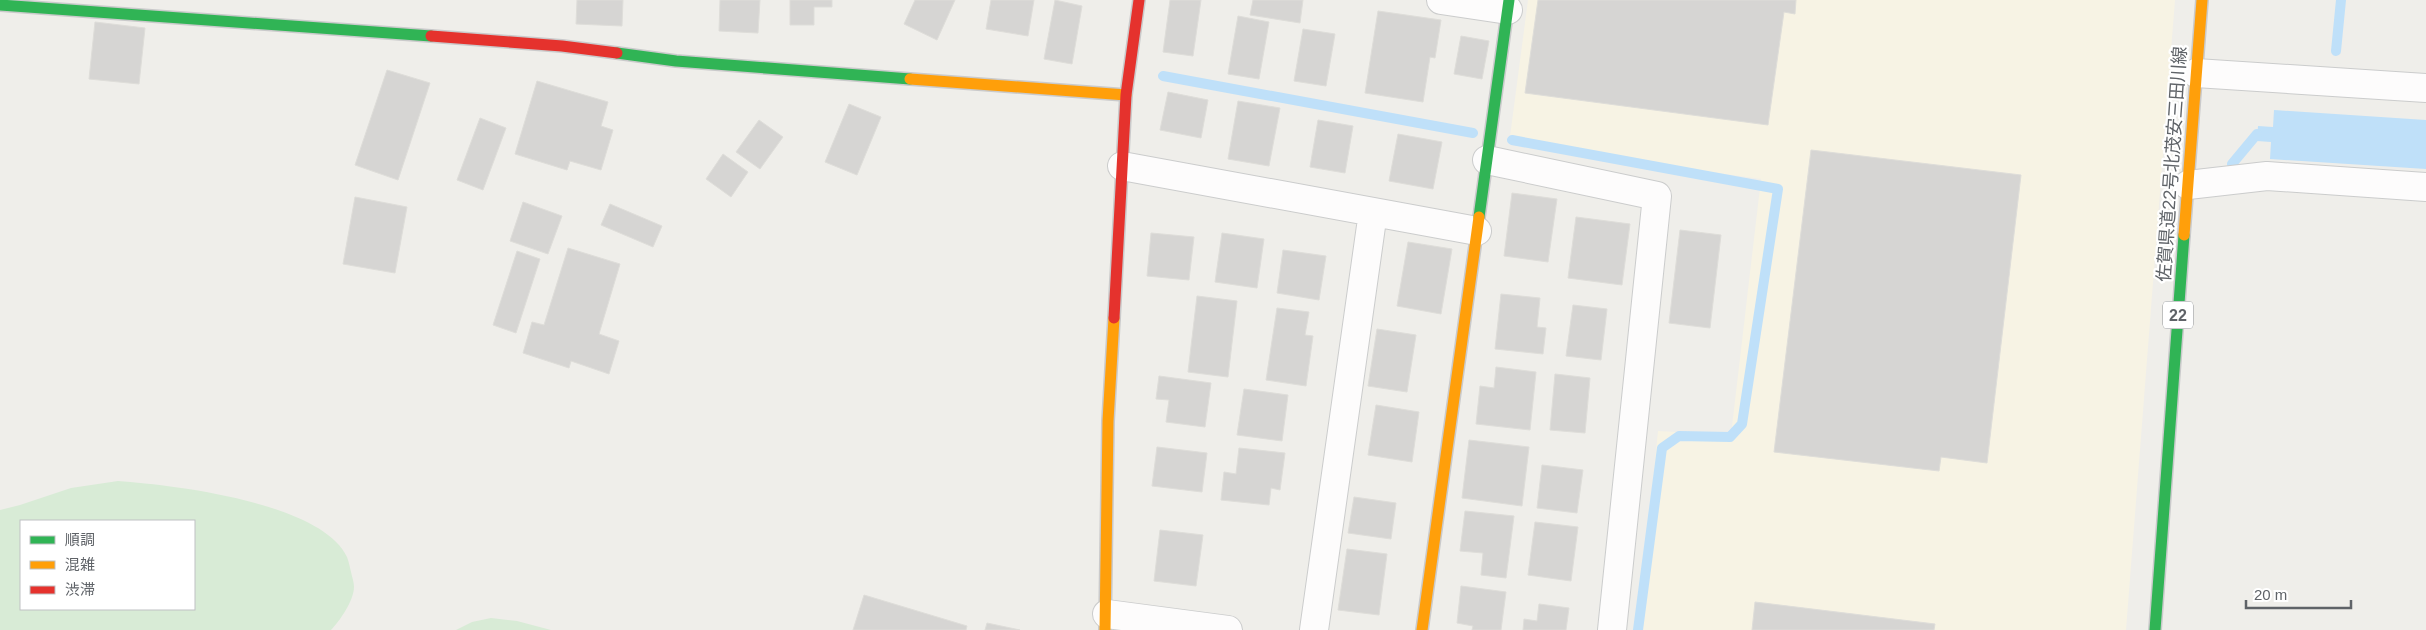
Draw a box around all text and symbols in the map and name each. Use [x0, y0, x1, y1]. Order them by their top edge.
street label: 佐賀県道22号北茂安三田川線 [2154, 46, 2190, 282]
road number: 22 [2163, 302, 2193, 328]
legend [20, 520, 195, 610]
text: 順調 [65, 531, 95, 548]
text: 混雑 [65, 556, 95, 573]
scale bar [2246, 578, 2351, 610]
text: 渋滞 [65, 581, 95, 598]
text: 20 m [2254, 586, 2287, 603]

